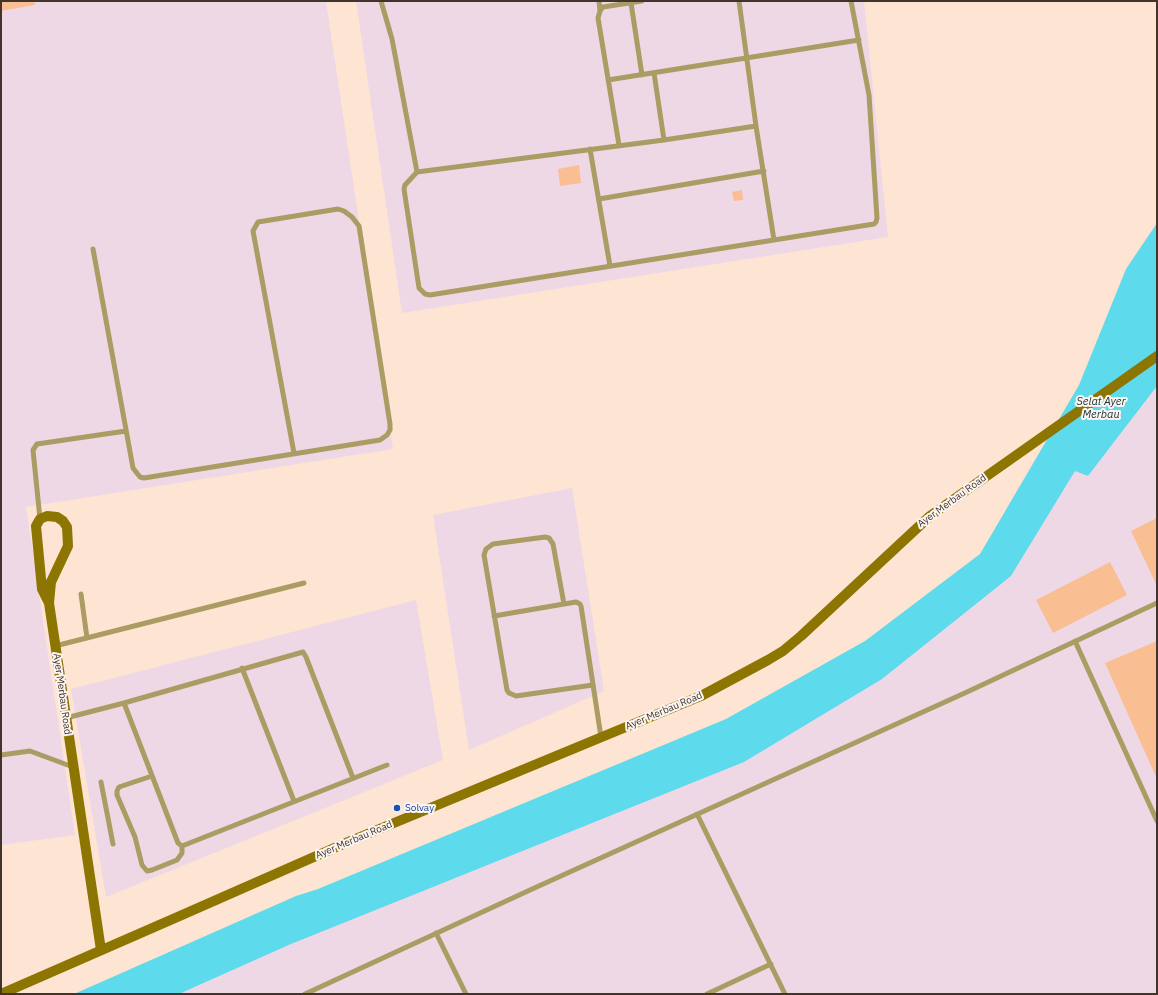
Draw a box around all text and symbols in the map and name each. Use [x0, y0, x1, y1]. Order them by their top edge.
water label: Selat Ayer Merbau [1077, 395, 1125, 421]
street label: Ayer Merbau Road [915, 472, 989, 530]
street label: Ayer Merbau Road [50, 652, 74, 736]
street label: Ayer Merbau Road [624, 689, 704, 733]
place label: Solvay [405, 802, 434, 814]
marker: Solvay [392, 803, 402, 813]
street label: Ayer Merbau Road [314, 818, 394, 862]

